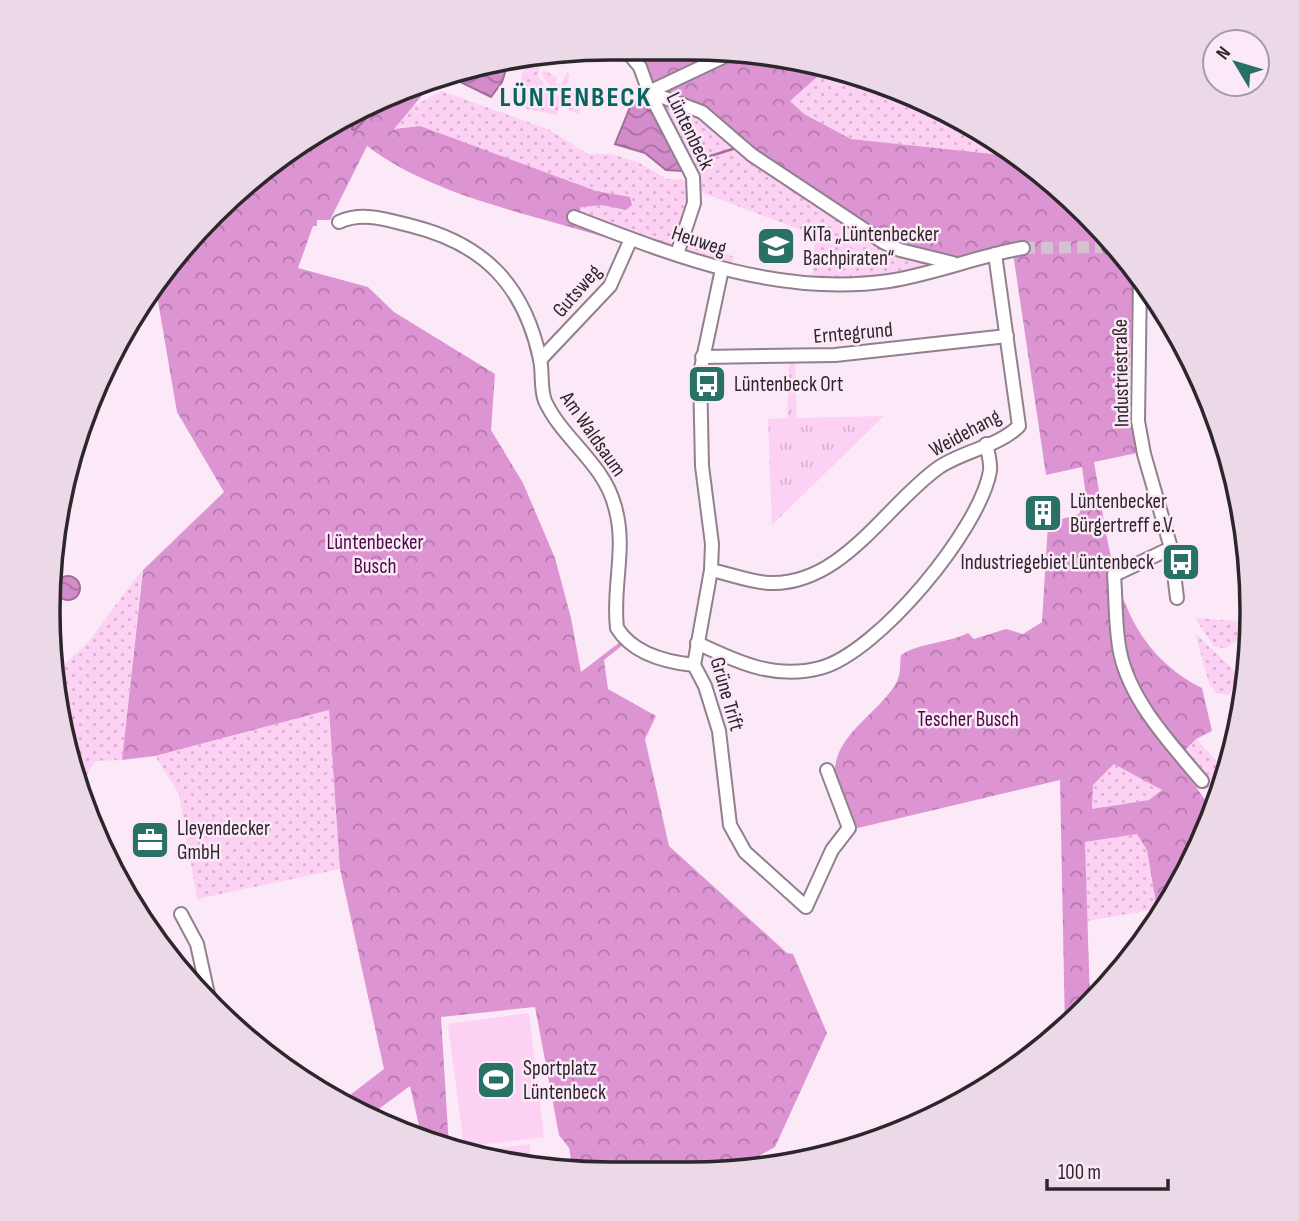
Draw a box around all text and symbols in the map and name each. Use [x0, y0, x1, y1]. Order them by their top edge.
north arrow [1201, 28, 1271, 98]
text: N [1212, 42, 1236, 65]
district label: LÜNTENBECK [500, 81, 652, 114]
street label: Lüntenbeck [661, 88, 719, 174]
street label: Heuweg [668, 220, 730, 262]
place label: KiTa „Lüntenbecker Bachpiraten“ [803, 222, 939, 271]
school or university icon: KiTa „Lüntenbecker Bachpiraten“ [755, 225, 797, 267]
street label: Gutsweg [547, 260, 607, 322]
street label: Erntegrund [812, 317, 894, 349]
street label: Industriestraße [1108, 319, 1134, 427]
bus stop icon: Lüntenbeck Ort [686, 363, 728, 405]
place label: Lüntenbeck Ort [734, 372, 843, 397]
street label: Am Waldsaum [554, 386, 631, 481]
street label: Weidehang [925, 404, 1005, 462]
place label: Lüntenbecker Bürgertreff e.V. [1070, 489, 1175, 538]
building icon: Lüntenbecker Bürgertreff e.V. [1022, 492, 1064, 534]
park label: Lüntenbecker Busch [326, 530, 424, 579]
bus stop icon: Industriegebiet Lüntenbeck [1160, 541, 1202, 583]
place label: Industriegebiet Lüntenbeck [961, 550, 1154, 575]
street label: Grüne Trift [705, 654, 749, 734]
park label: Tescher Busch [917, 707, 1019, 732]
place label: Lleyendecker GmbH [177, 816, 270, 865]
office icon: Lleyendecker GmbH [129, 819, 171, 861]
place label: Sportplatz Lüntenbeck [523, 1056, 606, 1105]
sports icon: Sportplatz Lüntenbeck [475, 1059, 517, 1101]
scale bar [1047, 1148, 1168, 1192]
text: 100 m [1058, 1160, 1101, 1185]

